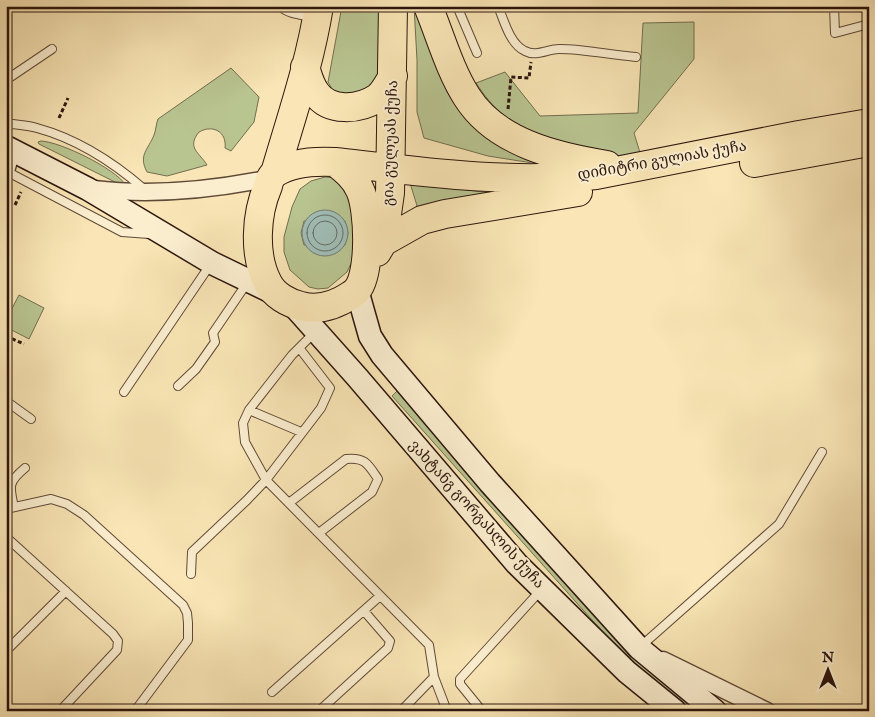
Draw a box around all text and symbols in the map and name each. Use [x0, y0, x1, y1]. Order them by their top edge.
street label: გია გულუას ქუჩა [379, 80, 402, 206]
street label: დიმიტრი გულიას ქუჩა [576, 136, 748, 185]
street label: ვახტანგ გორგასლის ქუჩა [405, 436, 549, 593]
north arrow [802, 644, 852, 694]
text: N [821, 649, 834, 667]

